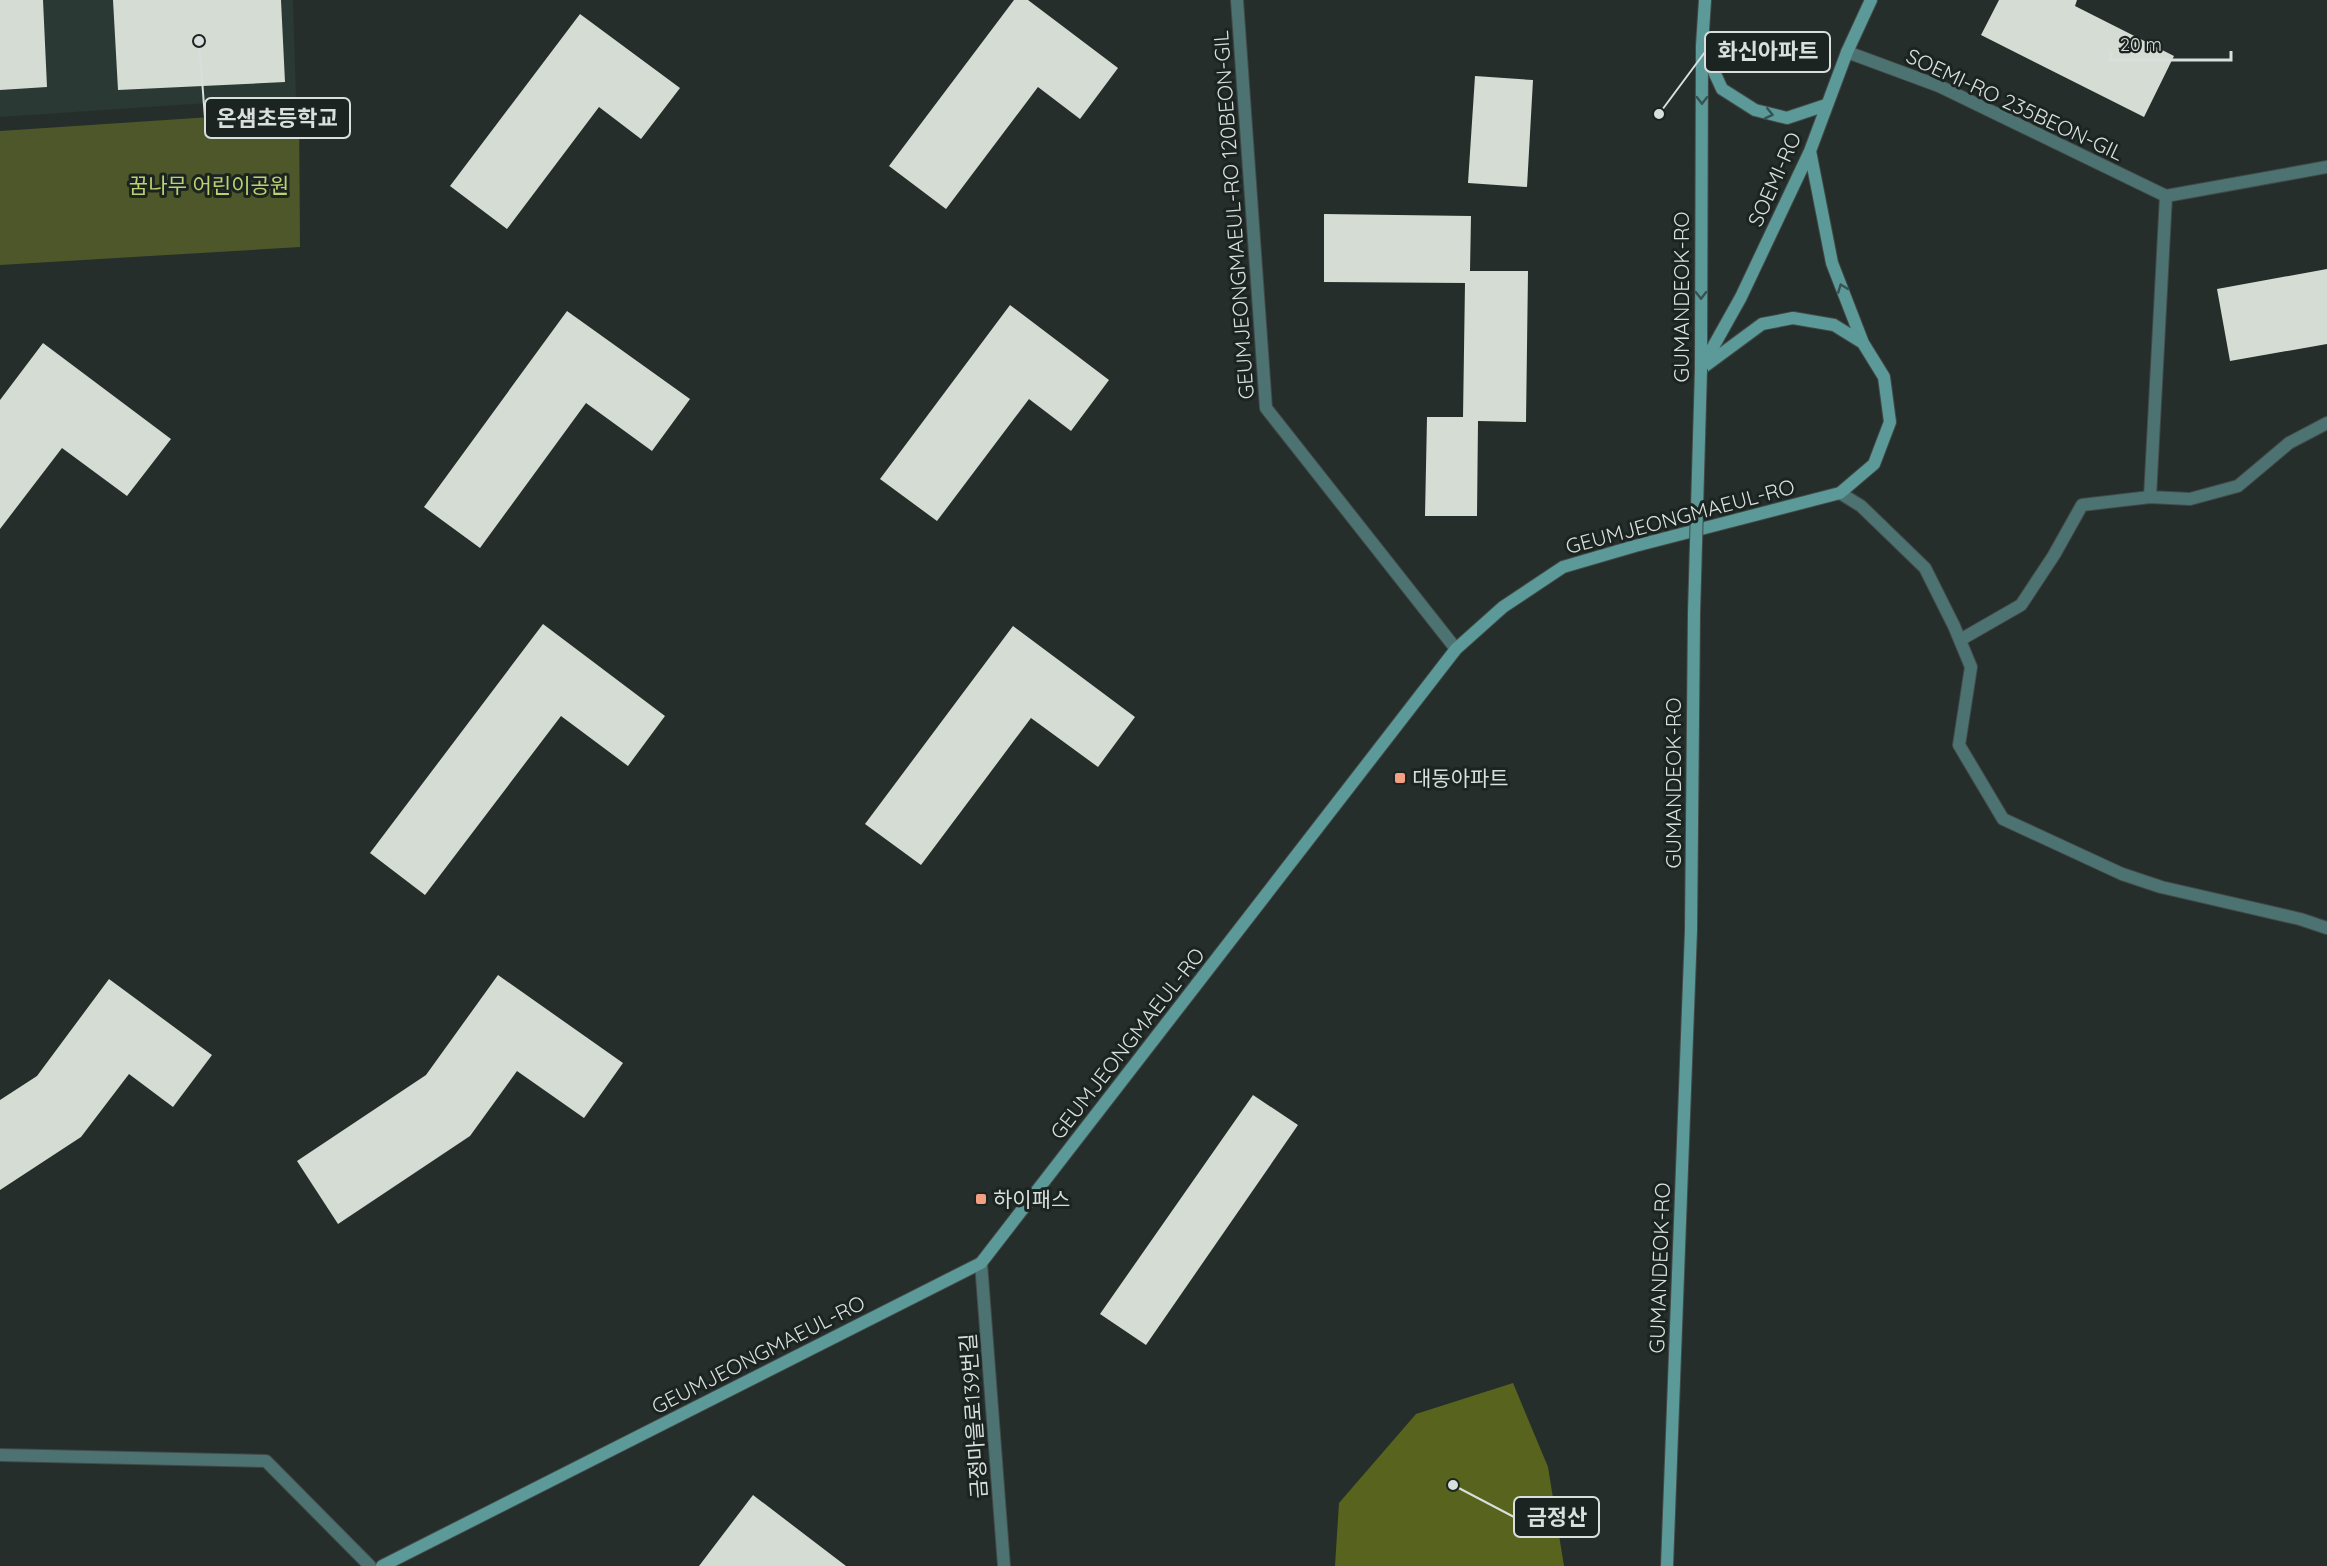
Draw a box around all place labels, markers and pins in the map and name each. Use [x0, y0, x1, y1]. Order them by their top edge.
callout: 화신아파트 [1705, 32, 1830, 72]
callout: 온샘초등학교 [205, 98, 350, 138]
place label: 대동아파트 [1412, 765, 1509, 791]
marker: 대동아파트 [1393, 771, 1407, 785]
place label: 하이패스 [993, 1186, 1070, 1212]
marker: 하이패스 [974, 1192, 988, 1206]
callout: 금정산 [1514, 1497, 1599, 1537]

